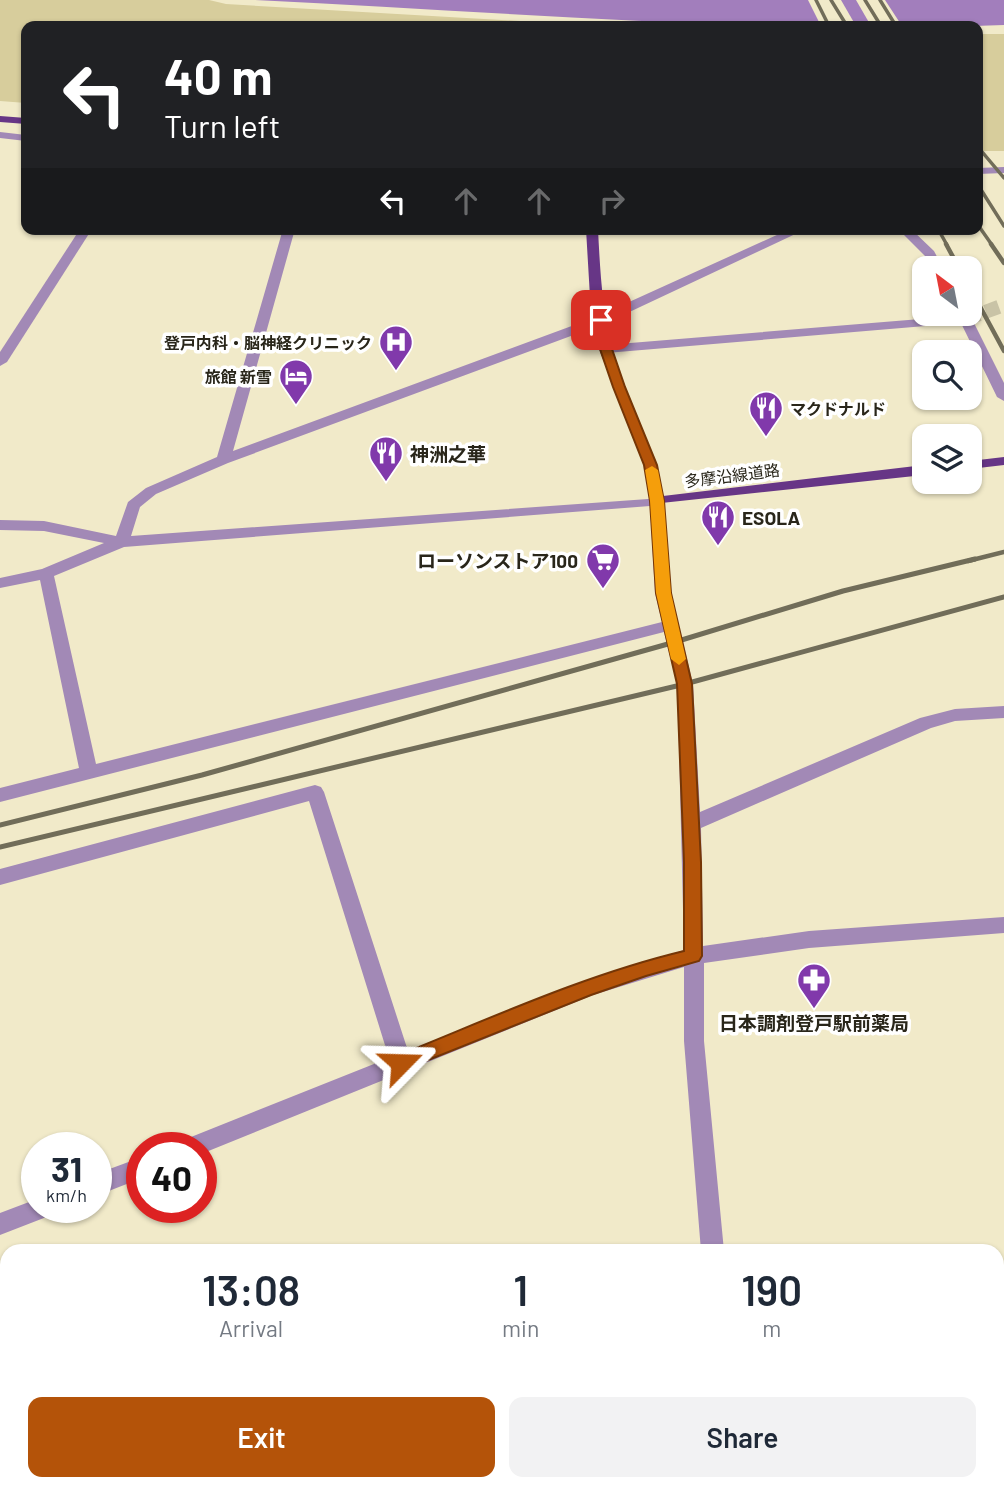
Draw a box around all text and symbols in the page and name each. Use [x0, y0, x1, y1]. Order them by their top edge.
text: 40 m [164, 46, 272, 105]
icon: left [49, 49, 140, 140]
text: Turn left [164, 106, 281, 144]
icon: left [374, 182, 412, 220]
icon: ahead [447, 182, 485, 220]
icon: ahead [520, 182, 558, 220]
icon: right [593, 182, 631, 220]
north arrow [912, 256, 982, 326]
map controls [912, 256, 982, 494]
pin [571, 290, 631, 350]
icon: arrive [582, 301, 620, 339]
hospital icon: 登戸内科・脳神経クリニック [377, 323, 415, 372]
place label: 登戸内科・脳神経クリニック [164, 333, 372, 352]
button: search [912, 340, 982, 410]
hotel icon: 旅館 新雪 [277, 357, 315, 406]
place label: 旅館 新雪 [205, 367, 272, 386]
restaurant icon: マクドナルド [747, 389, 785, 438]
place label: マクドナルド [790, 399, 886, 418]
button: layers [912, 424, 982, 494]
restaurant icon: 神洲之華 [367, 434, 405, 483]
place label: 神洲之華 [410, 442, 486, 465]
street label: 多摩沿線道路 [683, 460, 781, 490]
restaurant icon: ESOLA [699, 498, 737, 547]
place label: ESOLA [742, 506, 800, 529]
supermarket icon: ローソンストア100 [584, 541, 622, 590]
place label: ローソンストア100 [417, 549, 578, 572]
pharmacy icon: 日本調剤登戸駅前薬局 [795, 961, 833, 1010]
place label: 日本調剤登戸駅前薬局 [719, 1011, 909, 1034]
position arrow [364, 1026, 438, 1100]
speed limit sign: 40 [126, 1132, 217, 1223]
text: 31 [51, 1147, 82, 1189]
text: km/h [46, 1184, 87, 1206]
text: 13:08 [202, 1264, 300, 1314]
text: 1 [513, 1264, 528, 1314]
text: 190 [741, 1264, 802, 1314]
text: Arrival [219, 1314, 283, 1342]
text: min [502, 1314, 539, 1342]
text: m [762, 1314, 781, 1342]
button: Exit [28, 1397, 495, 1477]
button: Share [509, 1397, 976, 1477]

